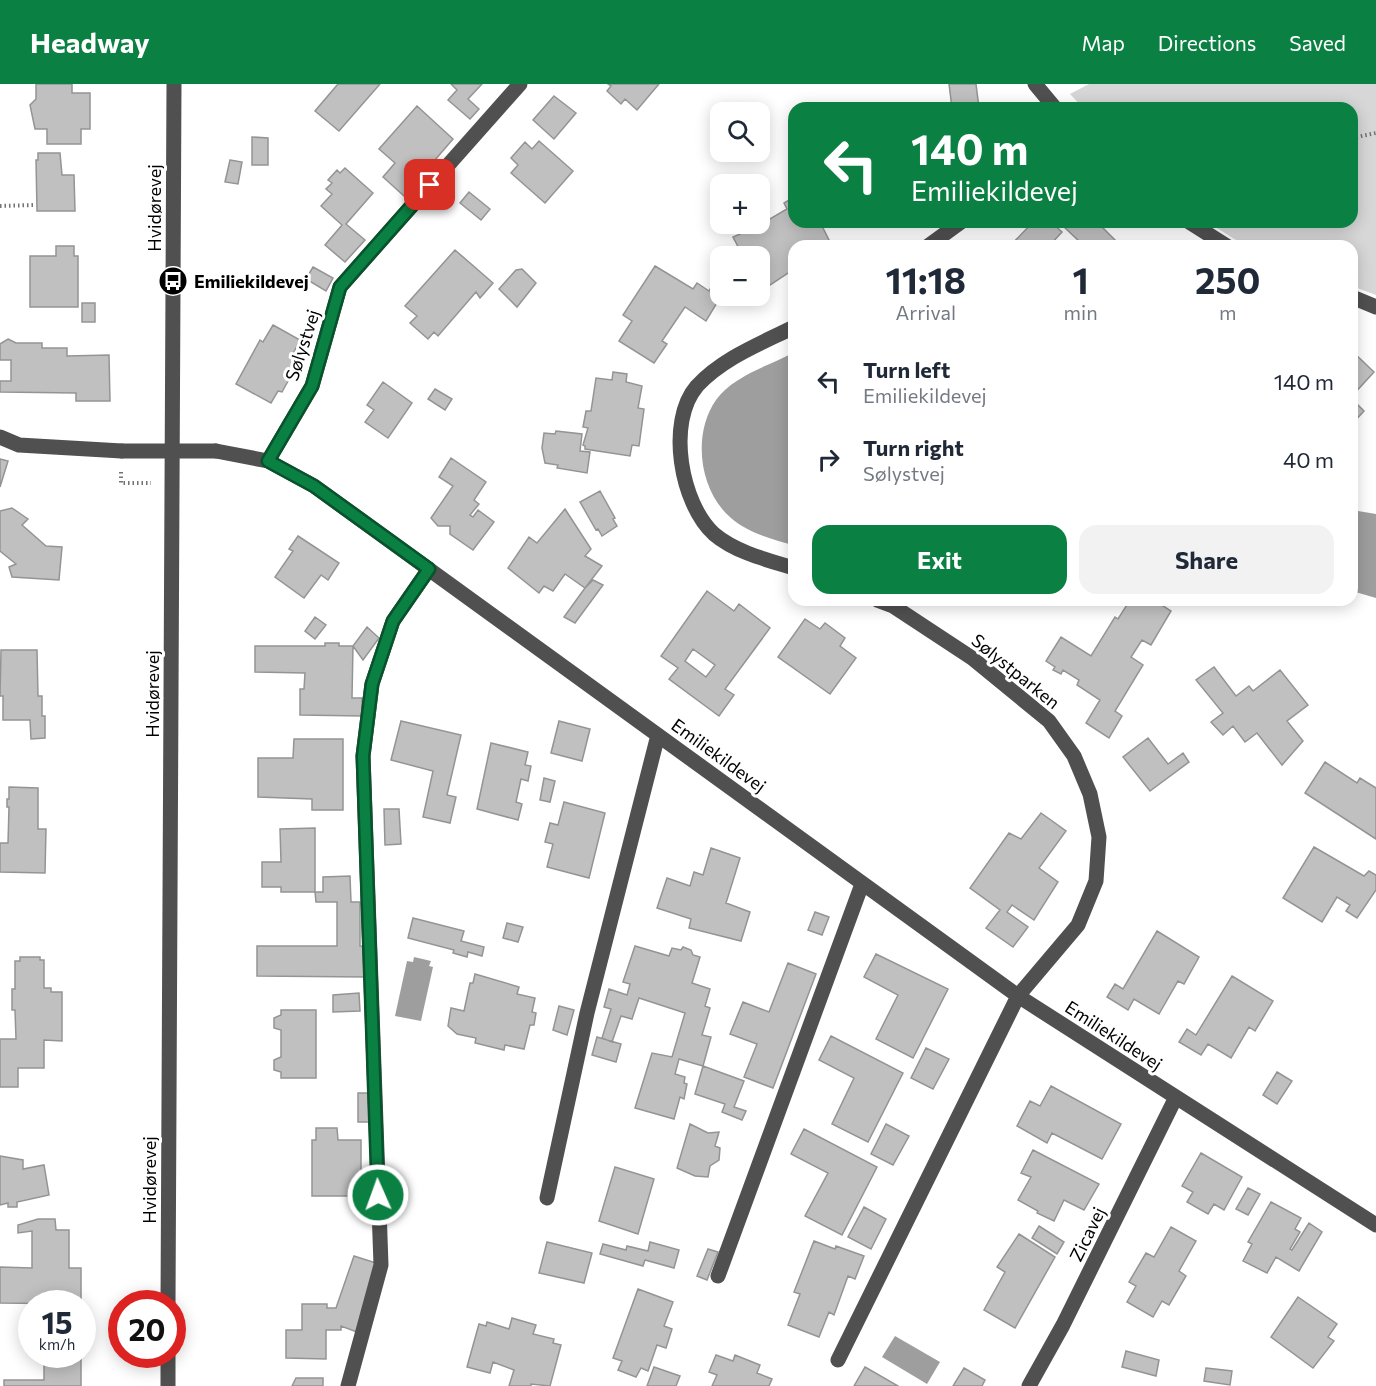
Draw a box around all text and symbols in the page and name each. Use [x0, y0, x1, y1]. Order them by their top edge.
text: Headway [30, 25, 150, 59]
text: Map [1082, 30, 1125, 55]
text: Directions [1158, 30, 1256, 55]
text: Saved [1289, 30, 1346, 55]
map controls [710, 102, 770, 306]
button: search [710, 102, 770, 162]
text: 140 m [911, 122, 1028, 174]
icon: left [812, 126, 890, 204]
pin [404, 159, 455, 210]
street label: Hvidørevej [143, 164, 165, 252]
icon: arrive [413, 168, 446, 201]
button: + [710, 174, 770, 234]
text: Emiliekildevej [911, 174, 1078, 207]
button: − [710, 246, 770, 306]
text: 11:18 [885, 257, 966, 301]
text: 1 [1072, 257, 1089, 301]
text: 250 [1195, 257, 1261, 301]
bus stop icon: Emiliekildevej [157, 265, 189, 297]
place label: Emiliekildevej [194, 270, 309, 292]
text: Arrival [896, 300, 956, 324]
text: min [1064, 300, 1098, 324]
text: m [1219, 300, 1237, 324]
street label: Sølystvej [280, 307, 324, 383]
text: Turn left [863, 356, 950, 383]
icon: left [812, 365, 845, 398]
text: 140 m [1274, 368, 1334, 395]
text: Emiliekildevej [863, 383, 987, 407]
text: Turn right [863, 434, 964, 461]
icon: right [812, 443, 845, 476]
text: 40 m [1283, 446, 1334, 473]
text: Sølystvej [863, 461, 945, 485]
button: Exit [812, 525, 1067, 594]
button: Share [1079, 525, 1334, 594]
street label: Sølystparken [967, 629, 1065, 713]
street label: Hvidørevej [141, 650, 163, 738]
street label: Emiliekildevej [668, 713, 770, 797]
street label: Emiliekildevej [1061, 995, 1167, 1075]
street label: Hvidørevej [138, 1136, 160, 1224]
position arrow [346, 1163, 410, 1227]
street label: Zicavej [1064, 1203, 1110, 1265]
speed limit sign: 20 [108, 1290, 186, 1368]
text: 15 [41, 1303, 73, 1340]
text: km/h [39, 1335, 75, 1353]

